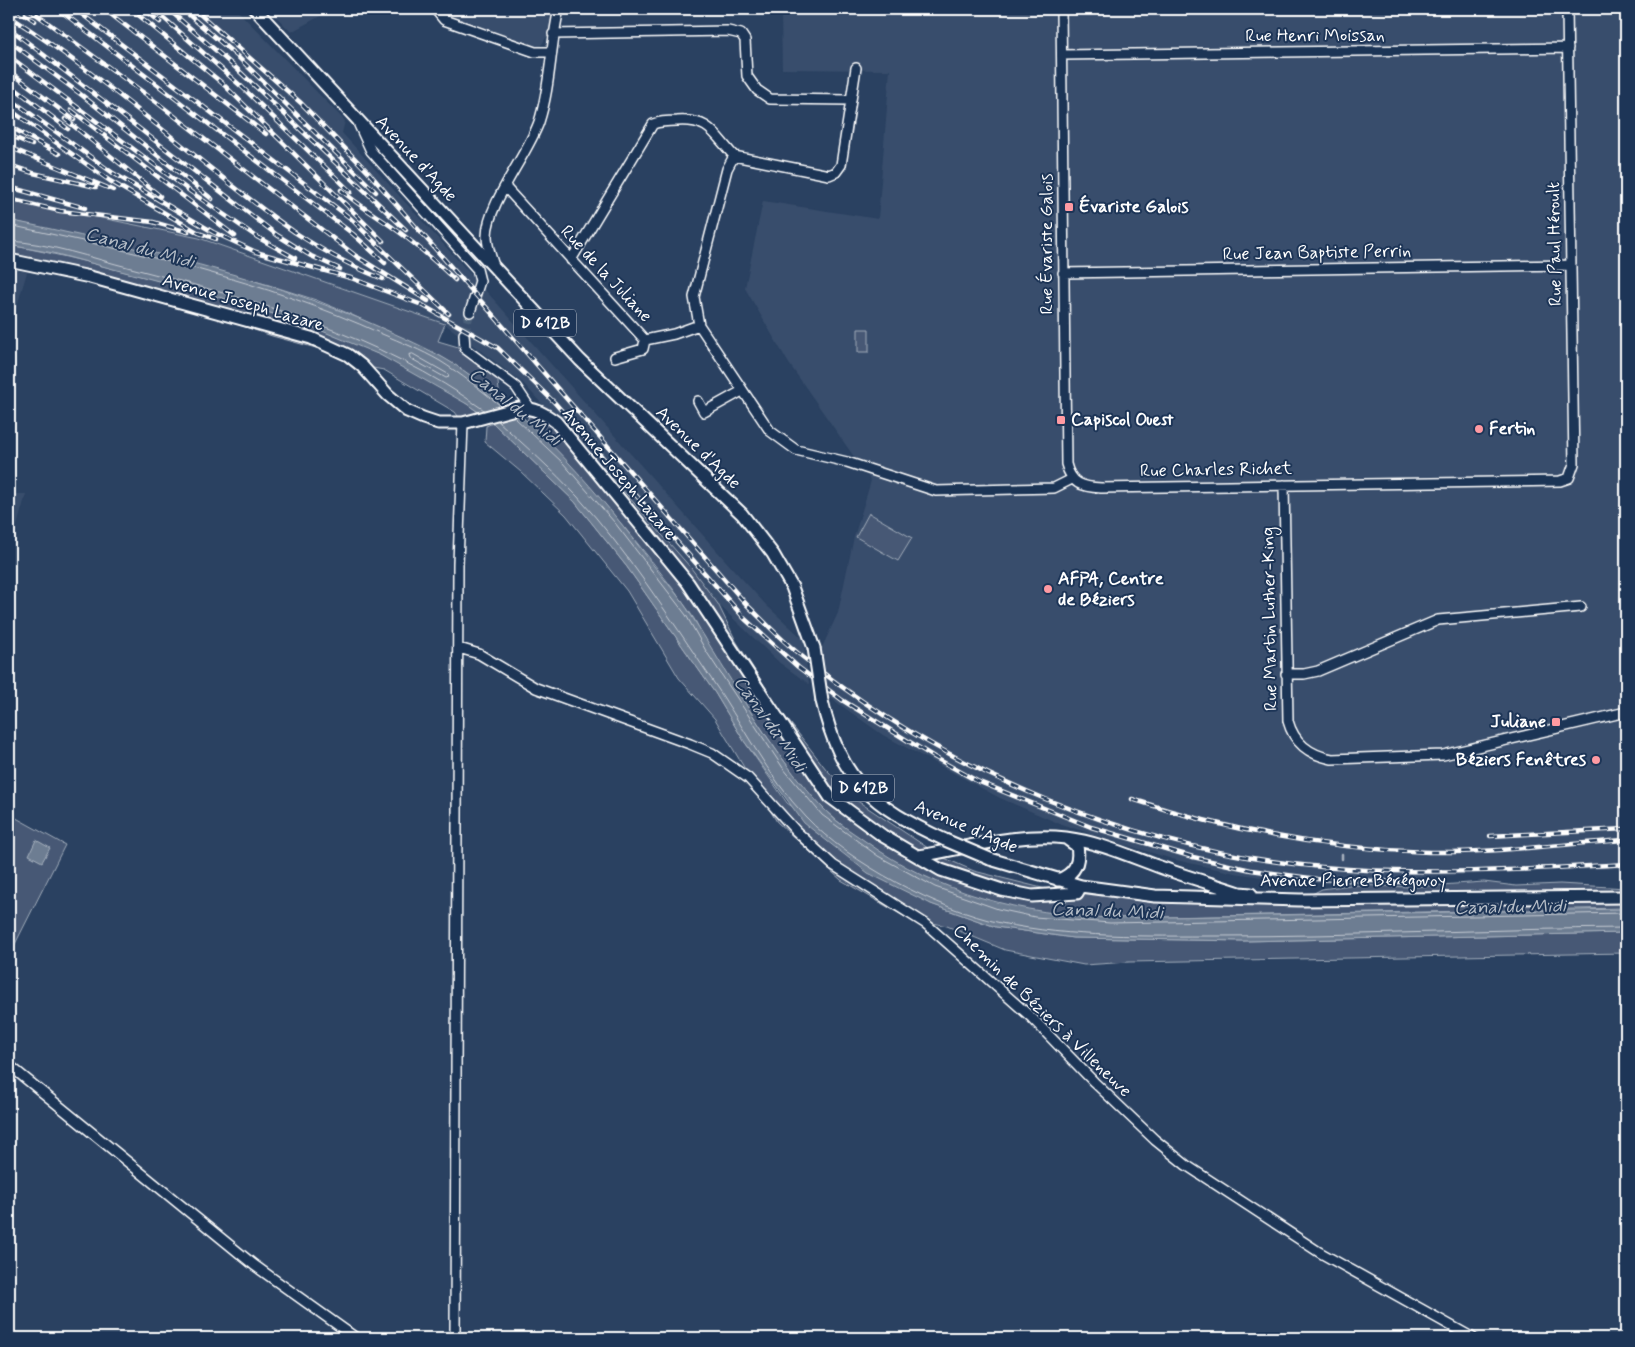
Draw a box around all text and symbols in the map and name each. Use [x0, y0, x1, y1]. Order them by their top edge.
street label: Rue Henri Moissan [1245, 24, 1385, 48]
street label: Avenue d'Agde [370, 111, 462, 207]
street label: Rue Évariste Galois [1035, 173, 1059, 315]
street label: Rue Paul Héroult [1542, 181, 1568, 306]
place label: Évariste Galois [1079, 194, 1188, 219]
marker: Évariste Galois [1063, 201, 1075, 213]
street label: Rue de la Juliane [555, 220, 657, 328]
water label: Canal du Midi [83, 221, 199, 275]
street label: Rue Jean Baptiste Perrin [1223, 239, 1411, 267]
street label: Avenue Joseph Lazare [159, 268, 327, 338]
road number: D 612B [514, 309, 576, 336]
water label: Canal du Midi [464, 362, 568, 453]
street label: Avenue d'Agde [650, 401, 746, 495]
street label: Avenue Joseph Lazare [556, 402, 682, 546]
place label: Capiscol Ouest [1071, 408, 1174, 432]
marker: Capiscol Ouest [1055, 414, 1067, 426]
place label: Fertin [1489, 417, 1535, 441]
marker: Fertin [1473, 423, 1485, 435]
street label: Rue Charles Richet [1140, 457, 1293, 483]
street label: Rue Martin Luther-King [1256, 527, 1285, 711]
place label: AFPA, Centre de Béziers [1058, 567, 1164, 612]
marker: AFPA, Centre de Béziers [1042, 583, 1054, 595]
water label: Canal du Midi [728, 671, 813, 778]
place label: Juliane [1490, 710, 1546, 734]
marker: Juliane [1550, 716, 1562, 728]
place label: Béziers Fenêtres [1456, 748, 1586, 772]
marker: Béziers Fenêtres [1590, 754, 1602, 766]
road number: D 612B [832, 774, 894, 801]
street label: Avenue d'Agde [911, 794, 1021, 860]
street label: Avenue Pierre Bérégovoy [1260, 869, 1446, 893]
water label: Canal du Midi [1454, 893, 1568, 920]
water label: Canal du Midi [1050, 897, 1165, 926]
street label: Chemin de Béziers à Villeneuve [947, 919, 1137, 1103]

